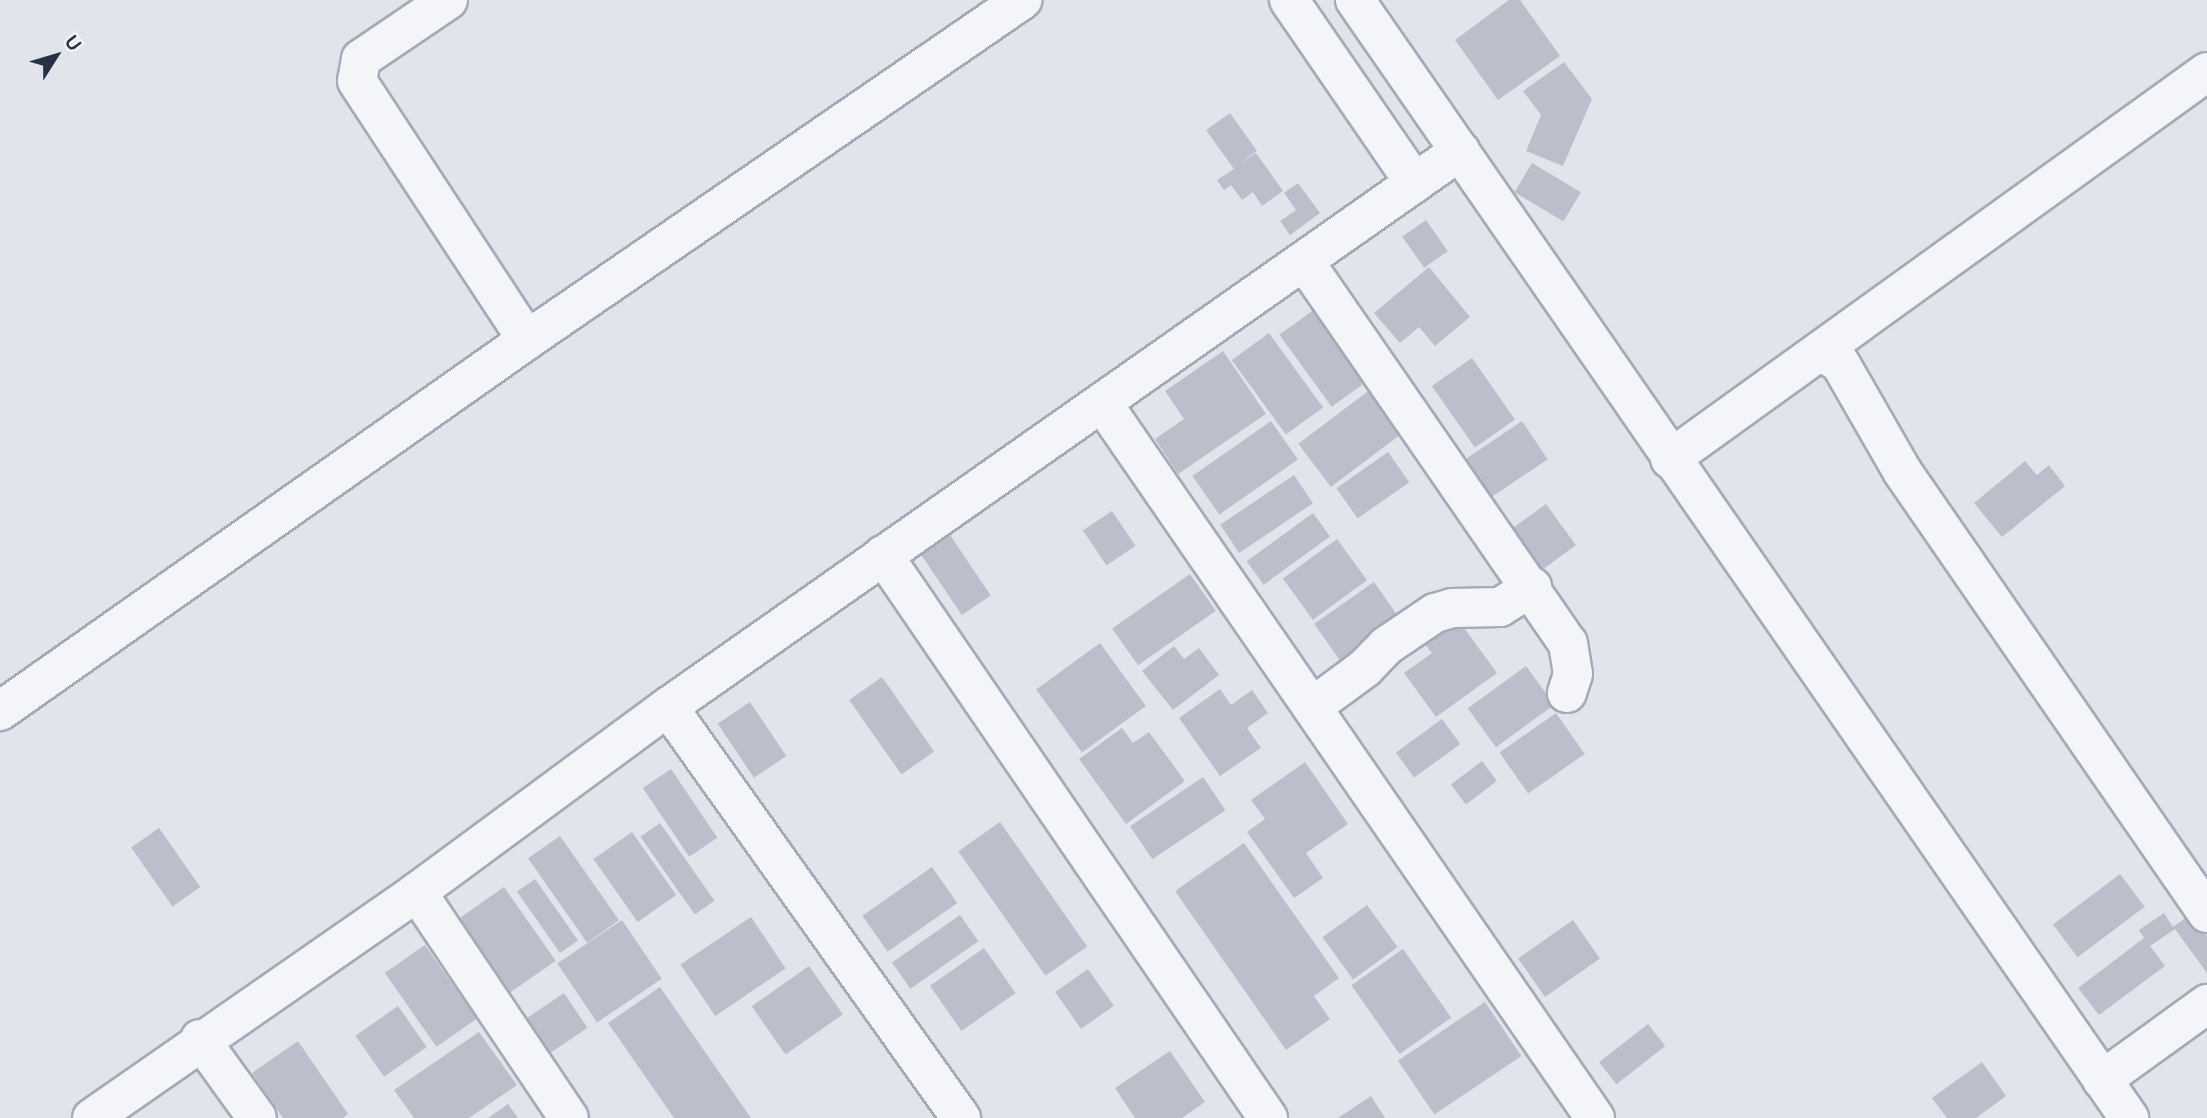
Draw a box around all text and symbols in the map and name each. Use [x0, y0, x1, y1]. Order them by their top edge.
north arrow [21, 21, 91, 91]
text: U [60, 31, 86, 55]

